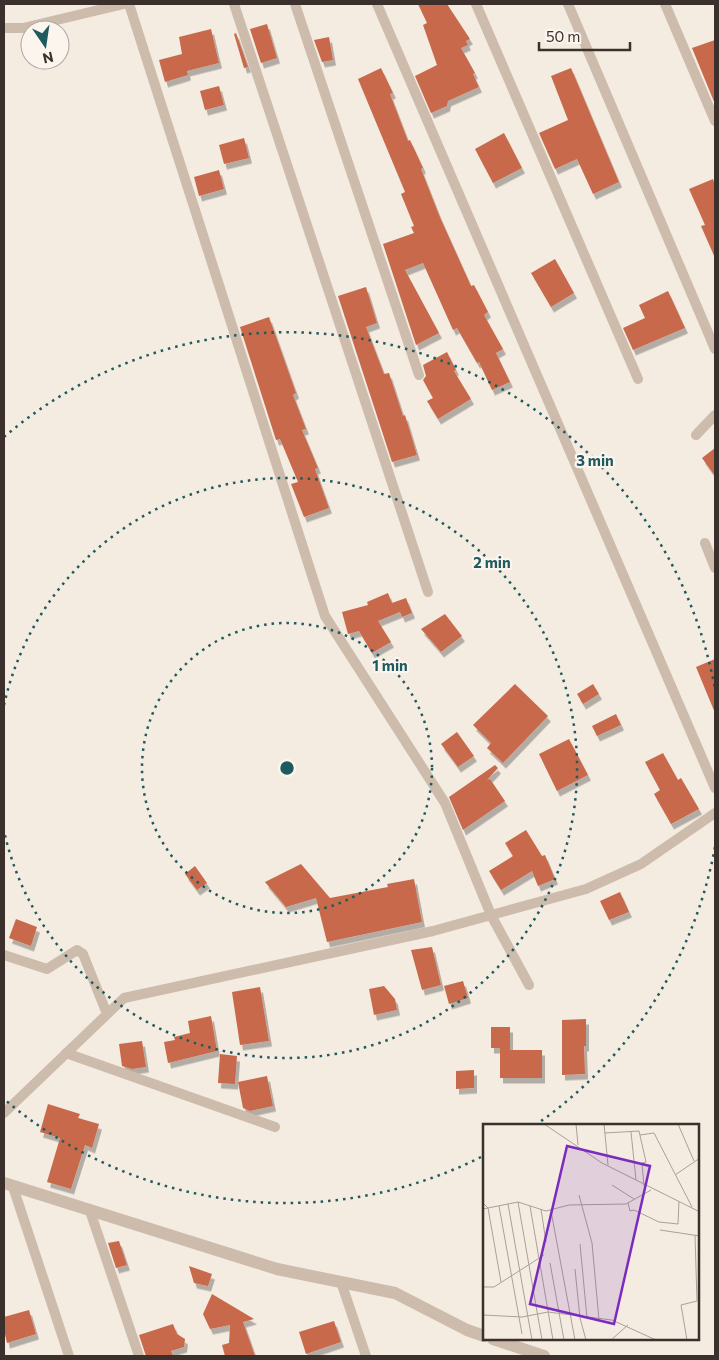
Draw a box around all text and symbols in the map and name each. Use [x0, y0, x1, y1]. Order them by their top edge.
north arrow [20, 20, 70, 70]
scale bar [539, 20, 630, 52]
text: 50 m [546, 27, 580, 45]
text: N [41, 49, 55, 68]
text: 3 min [576, 451, 614, 469]
text: 2 min [473, 553, 511, 571]
text: 1 min [372, 656, 408, 674]
centre of rings [278, 759, 296, 777]
inset map [483, 1124, 699, 1340]

